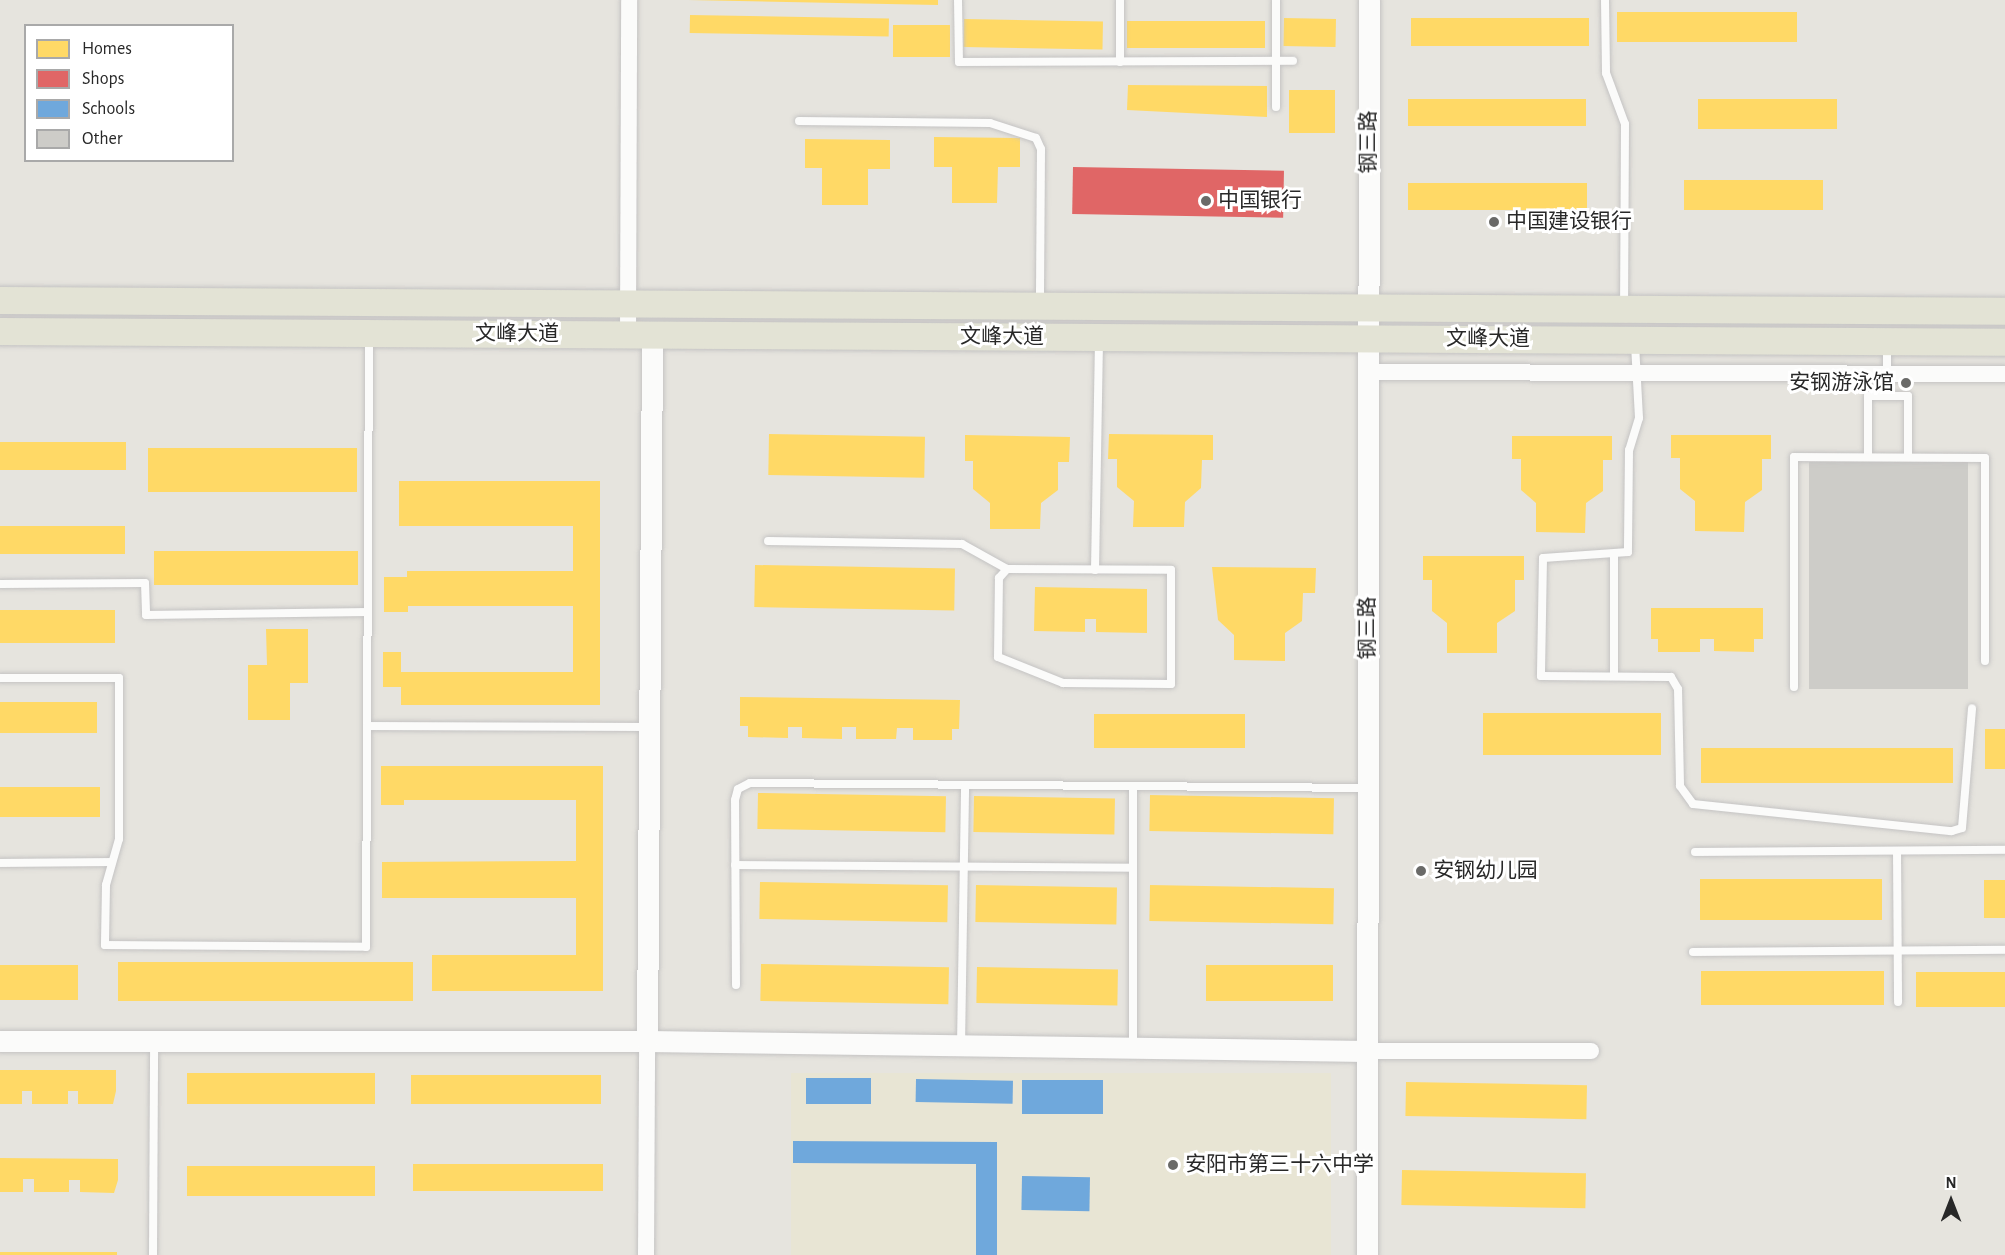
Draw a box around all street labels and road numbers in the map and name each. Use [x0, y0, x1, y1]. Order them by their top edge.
street label: 钢三路 [1356, 111, 1382, 173]
street label: 文峰大道 [475, 321, 559, 347]
street label: 文峰大道 [960, 324, 1044, 350]
street label: 文峰大道 [1446, 326, 1530, 352]
street label: 钢三路 [1355, 597, 1381, 659]

